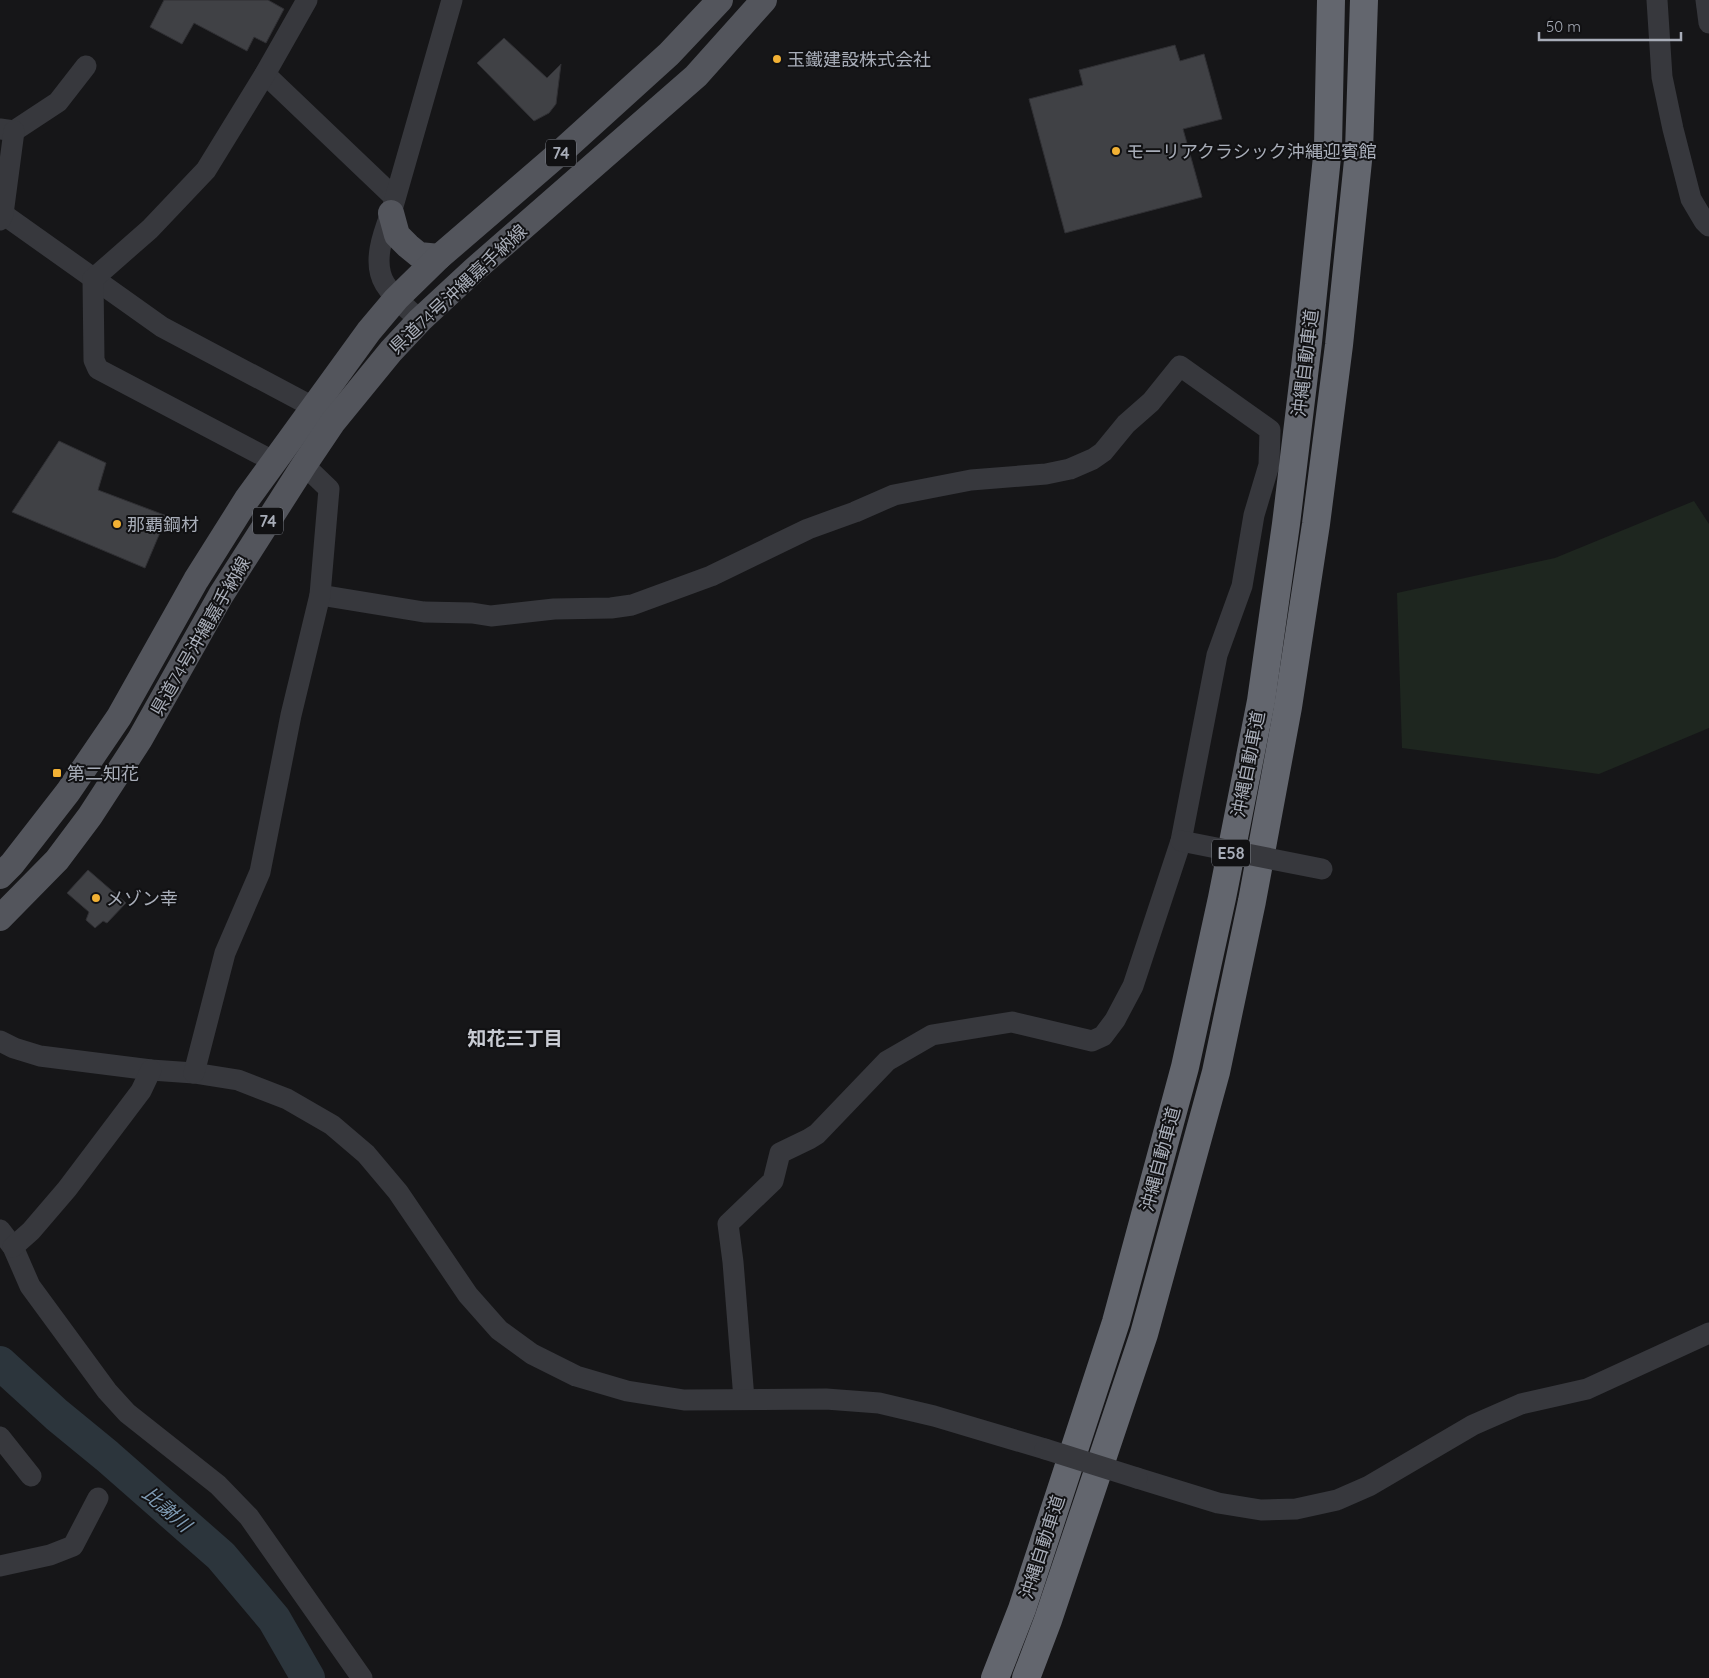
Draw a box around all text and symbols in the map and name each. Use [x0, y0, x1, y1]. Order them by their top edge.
scale bar [1539, 10, 1682, 42]
text: 50 m [1546, 17, 1581, 36]
place label: 玉鐵建設株式会社 [787, 48, 931, 71]
marker: 玉鐵建設株式会社 [771, 53, 783, 65]
road number: 74 [546, 140, 576, 167]
place label: モーリアクラシック沖縄迎賓館 [1126, 140, 1377, 163]
marker: モーリアクラシック沖縄迎賓館 [1110, 145, 1122, 157]
street label: 県道74号沖縄嘉手納線 [384, 219, 532, 359]
street label: 沖縄自動車道 [1287, 308, 1323, 418]
road number: 74 [253, 508, 283, 534]
place label: 那覇鋼材 [127, 513, 199, 536]
marker: 那覇鋼材 [111, 518, 123, 530]
street label: 県道74号沖縄嘉手納線 [145, 552, 255, 720]
street label: 沖縄自動車道 [1226, 709, 1270, 819]
place label: 第二知花 [67, 762, 139, 785]
marker: 第二知花 [51, 767, 63, 779]
road number: E58 [1212, 840, 1250, 866]
place label: メゾン幸 [106, 887, 178, 910]
marker: メゾン幸 [90, 892, 102, 904]
district label: 知花三丁目 [467, 1026, 563, 1050]
street label: 沖縄自動車道 [1135, 1104, 1185, 1214]
water label: 比謝川 [138, 1481, 198, 1538]
street label: 沖縄自動車道 [1014, 1492, 1070, 1602]

